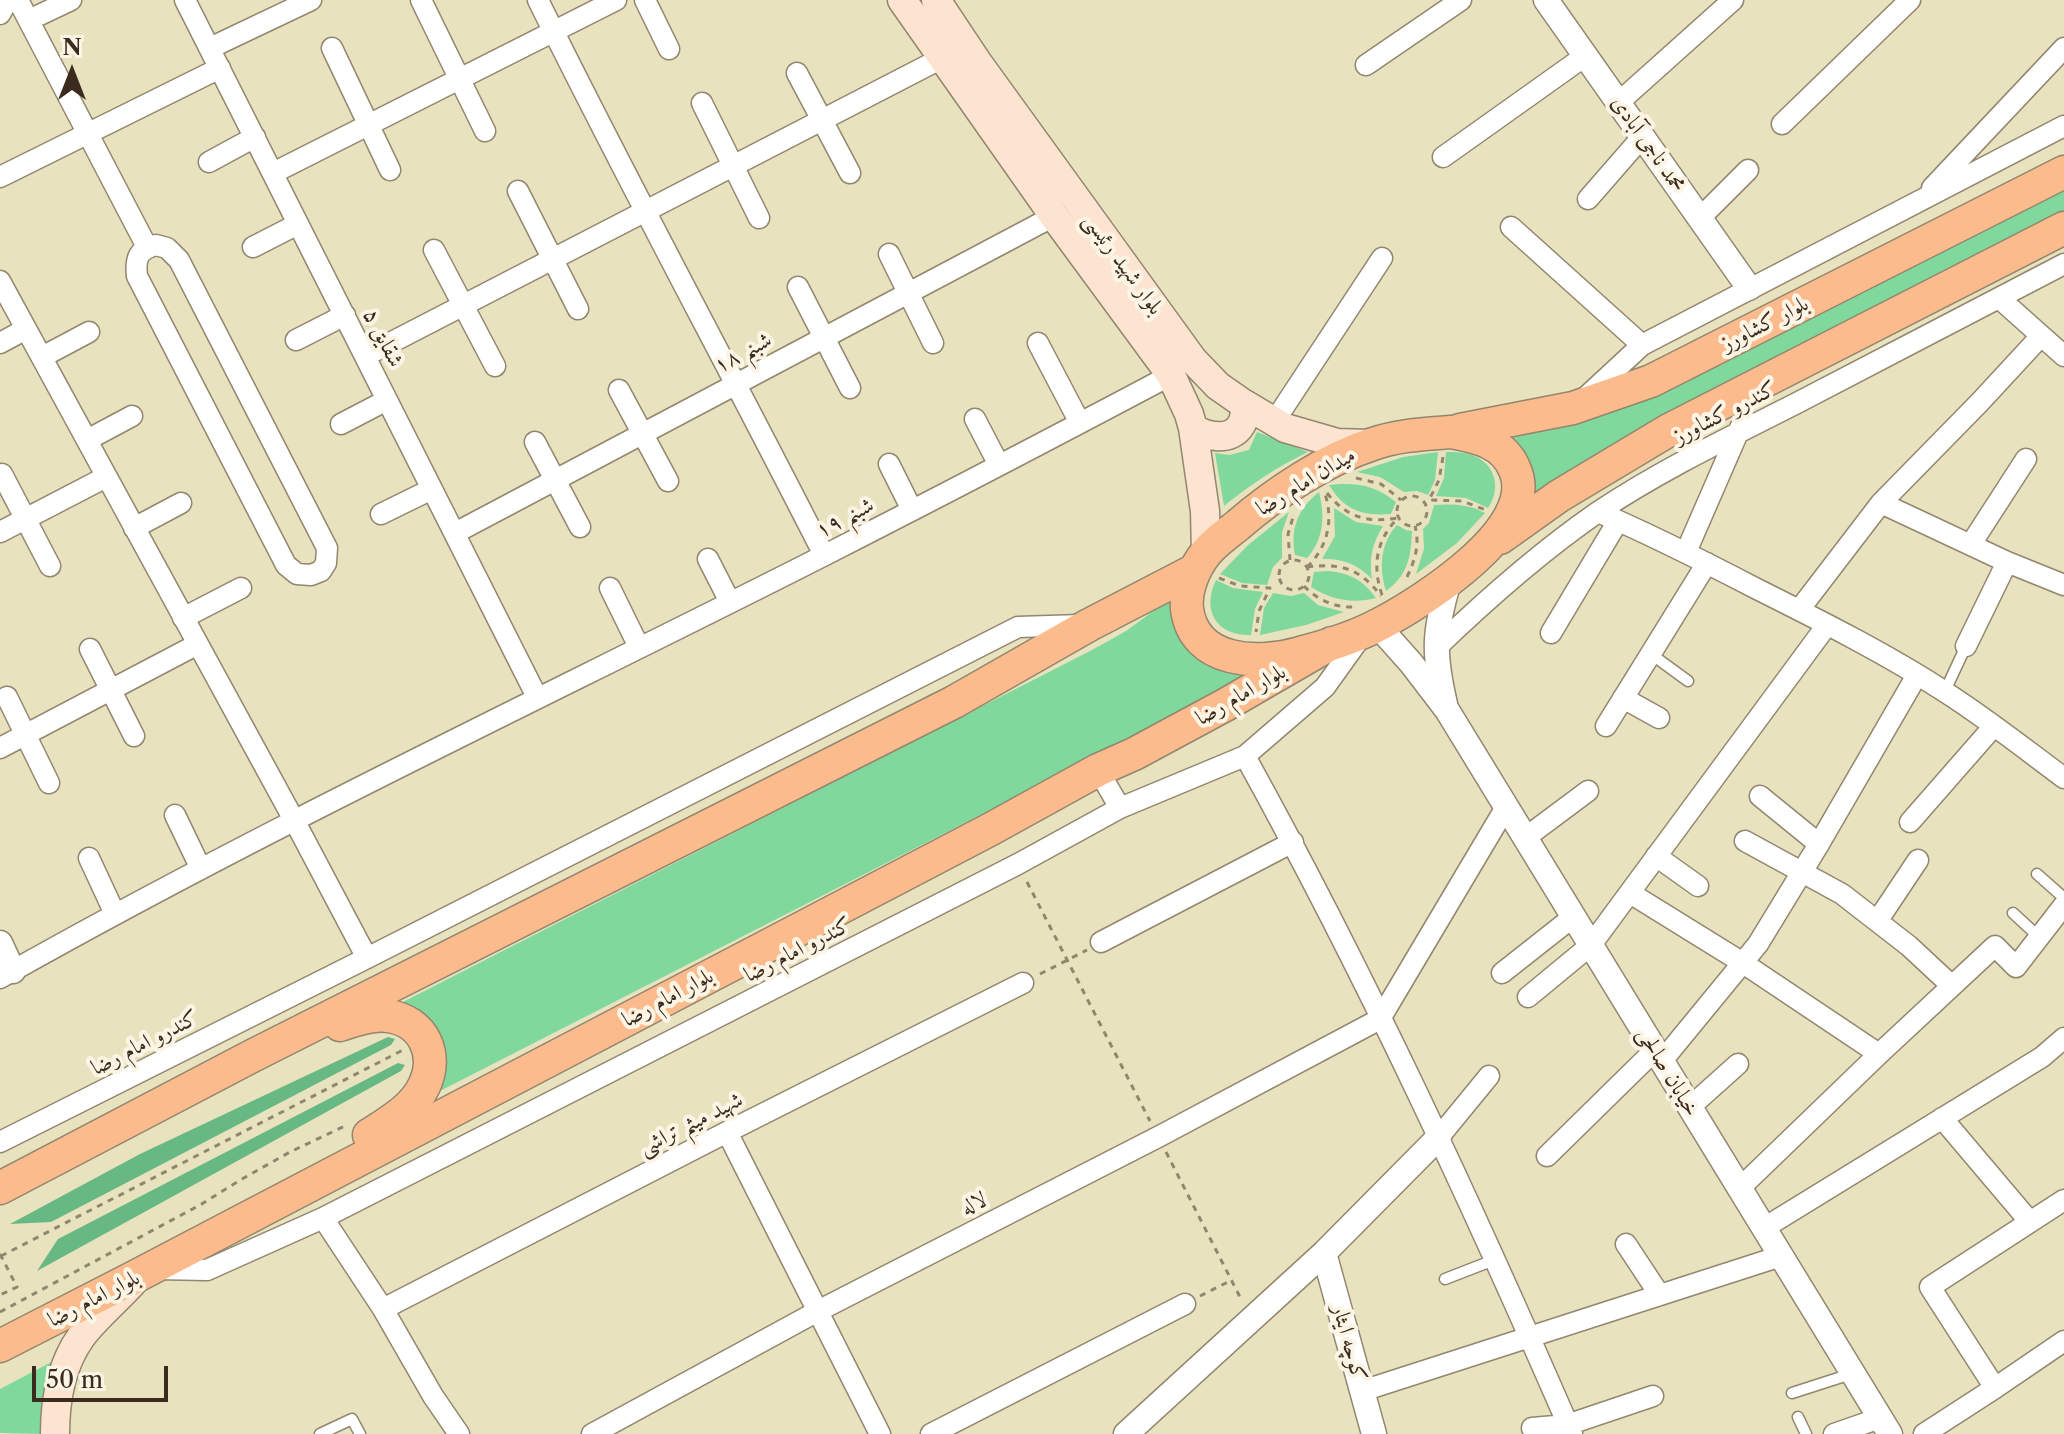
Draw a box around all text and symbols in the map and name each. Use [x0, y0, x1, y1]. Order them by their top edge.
north arrow [32, 32, 112, 112]
text: N [62, 34, 82, 61]
street label: محمد ناجی آبادی [1605, 91, 1691, 197]
street label: بلوار شهید رئیسی [1077, 208, 1169, 320]
street label: بلوار کشاورز [1717, 291, 1813, 357]
street label: شقایق ۵ [357, 304, 409, 372]
street label: شبنم ۱۸ [710, 327, 776, 379]
street label: کندرو کشاورز [1669, 376, 1781, 450]
street label: میدان امام رضا [1252, 442, 1360, 522]
street label: شبنم ۱۹ [811, 492, 879, 544]
street label: بلوار امام رضا [1191, 659, 1291, 731]
street label: کندرو امام رضا [740, 912, 856, 988]
street label: بلوار امام رضا [618, 963, 718, 1033]
street label: کندرو امام رضا [87, 1005, 203, 1081]
street label: خیابان صالحی [1631, 1023, 1705, 1121]
street label: شهید میثم تراشی [635, 1087, 747, 1161]
street label: لاله [956, 1186, 992, 1222]
street label: بلوار امام رضا [44, 1265, 144, 1333]
street label: کوچه ایثار [1326, 1302, 1372, 1384]
scale bar [36, 1350, 172, 1400]
text: 50 m [46, 1365, 103, 1394]

